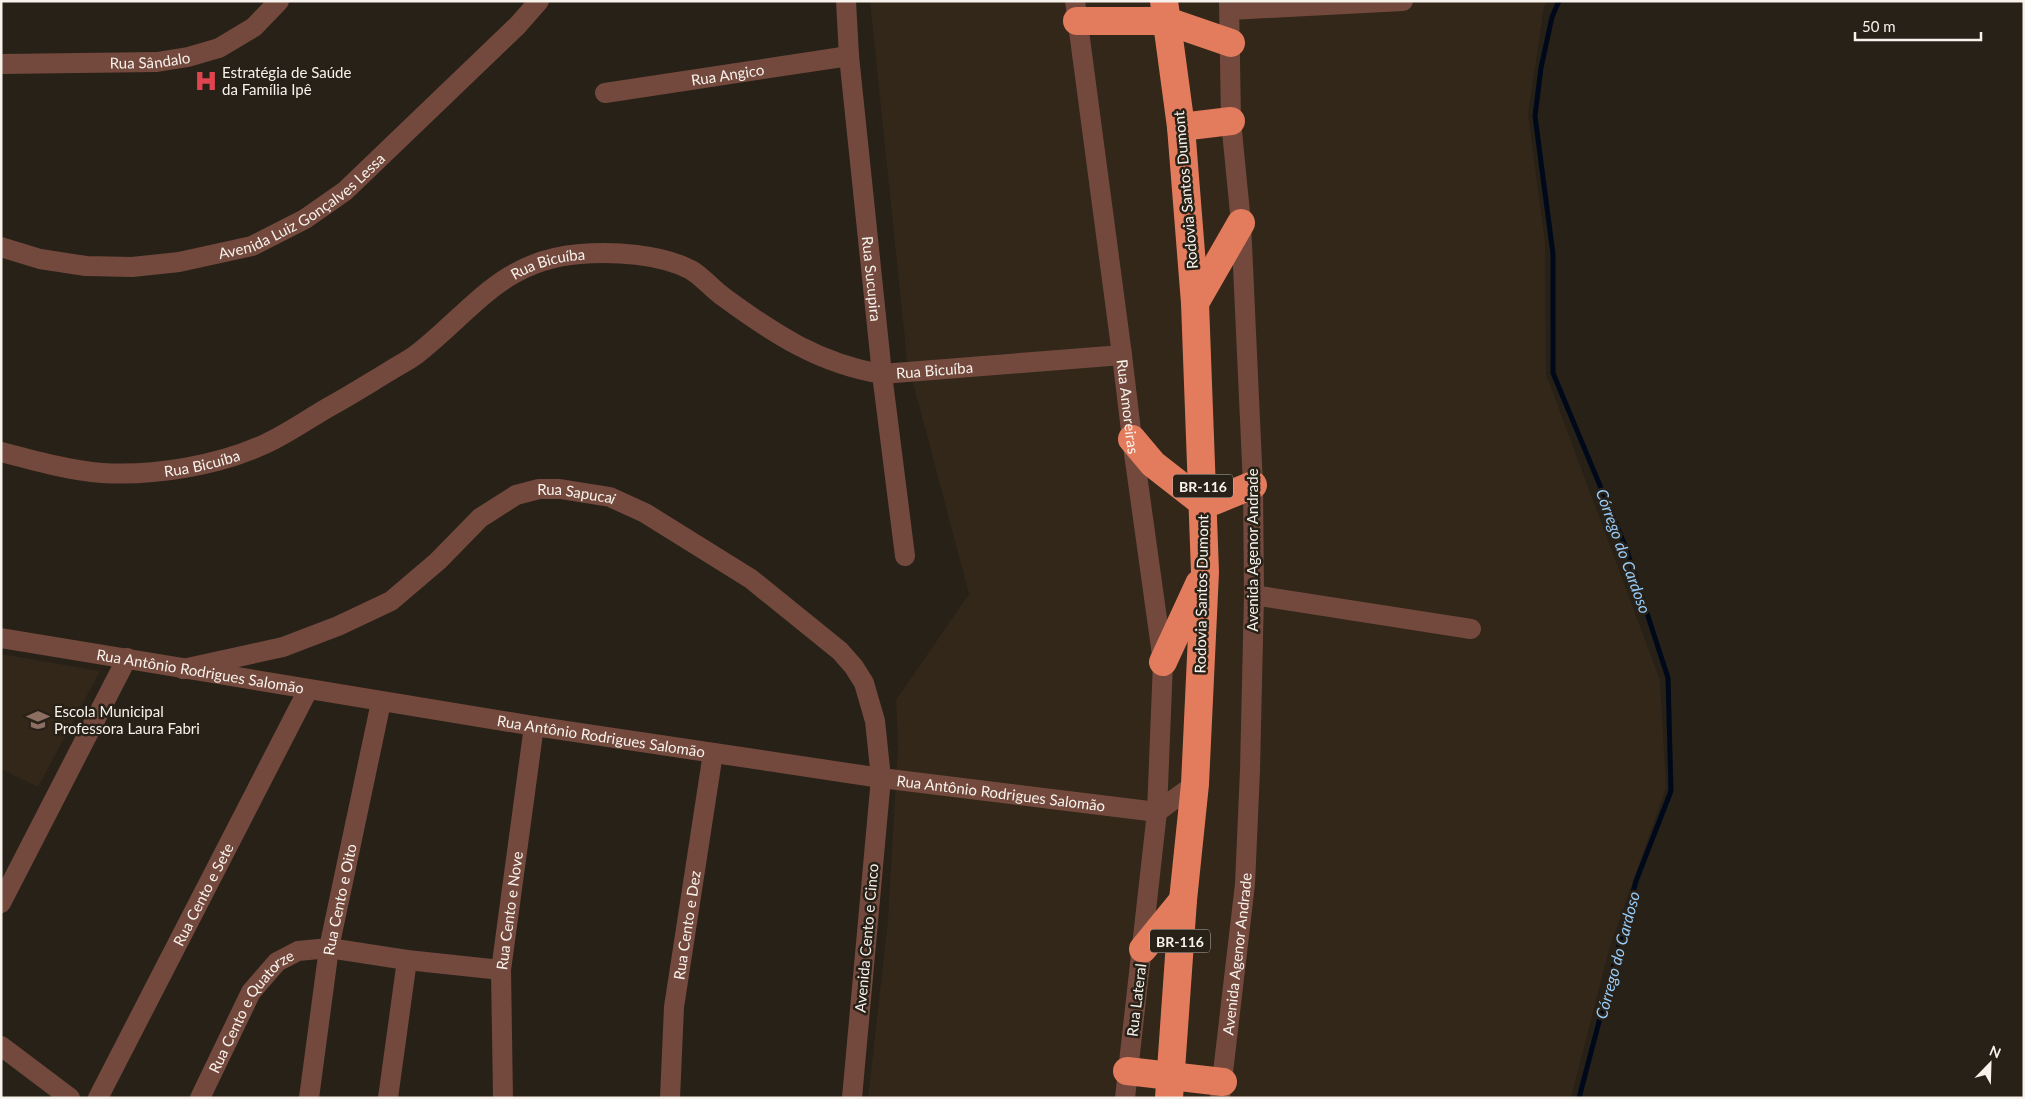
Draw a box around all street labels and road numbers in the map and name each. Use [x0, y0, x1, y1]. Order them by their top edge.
street label: Rua Sândalo [110, 48, 191, 72]
street label: Rua Angico [690, 60, 765, 89]
street label: Rodovia Santos Dumont [1169, 109, 1201, 270]
street label: Avenida Luiz Gonçalves Lessa [217, 149, 388, 262]
street label: Rua Sucupira [859, 235, 885, 322]
street label: Rua Bicuíba [507, 245, 586, 283]
street label: Rua Bicuíba [895, 358, 974, 382]
street label: Rua Amoreiras [1114, 358, 1143, 455]
street label: Rua Bicuíba [163, 446, 242, 480]
street label: Avenida Agenor Andrade [1243, 468, 1261, 632]
road number: BR-116 [1173, 474, 1233, 498]
street label: Rua Sapucai [537, 480, 619, 508]
street label: Rodovia Santos Dumont [1191, 514, 1211, 674]
street label: Rua Antônio Rodrigues Salomão [95, 645, 305, 697]
street label: Rua Antônio Rodrigues Salomão [496, 711, 706, 761]
street label: Rua Antônio Rodrigues Salomão [896, 771, 1106, 815]
street label: Rua Cento e Sete [169, 840, 237, 949]
street label: Rua Cento e Oito [319, 842, 360, 956]
street label: Rua Cento e Nove [492, 850, 526, 971]
street label: Avenida Cento e Cinco [851, 863, 881, 1013]
street label: Rua Cento e Dez [669, 869, 704, 981]
street label: Avenida Agenor Andrade [1218, 872, 1254, 1036]
road number: BR-116 [1150, 929, 1210, 952]
street label: Rua Cento e Quatorze [204, 946, 297, 1076]
street label: Rua Lateral [1123, 962, 1149, 1038]

